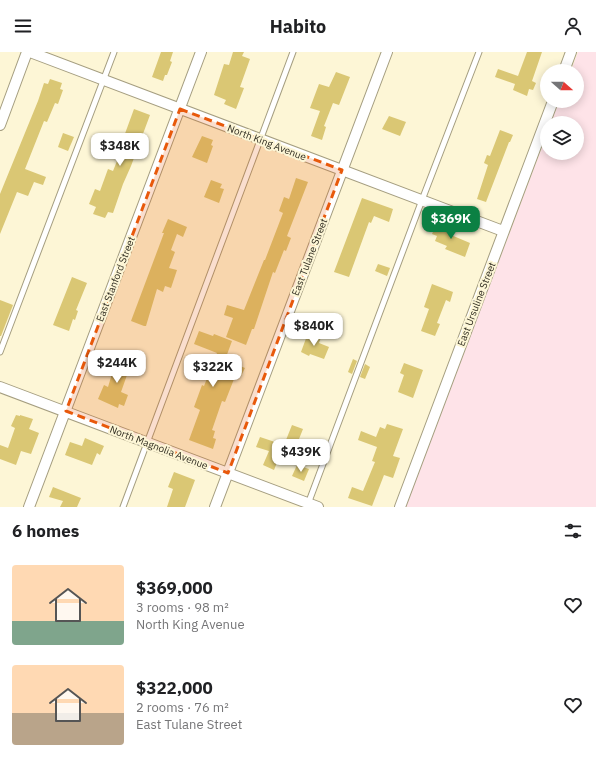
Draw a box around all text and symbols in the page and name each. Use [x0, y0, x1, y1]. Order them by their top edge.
icon: menu [12, 15, 34, 37]
text: Habito [270, 15, 326, 38]
icon: person [562, 15, 584, 37]
north arrow [540, 64, 584, 108]
map controls [540, 64, 584, 160]
button: layers [540, 116, 584, 160]
street label: North King Avenue [226, 121, 309, 164]
pin: $348K [92, 133, 148, 167]
text: $348K [100, 137, 140, 154]
pin: $369K [423, 206, 479, 240]
text: $369K [431, 210, 471, 227]
street label: East Tulane Street [289, 216, 330, 298]
street label: East Stanford Street [93, 234, 138, 324]
street label: East Ursuline Street [454, 260, 499, 348]
pin: $840K [286, 313, 342, 347]
text: $840K [294, 317, 334, 334]
pin: $244K [89, 350, 145, 384]
text: $244K [97, 354, 137, 371]
pin: $322K [185, 354, 241, 388]
text: $322K [193, 358, 233, 375]
street label: North Magnolia Avenue [108, 423, 210, 472]
pin: $439K [273, 439, 329, 473]
text: $439K [281, 443, 321, 460]
text: 6 homes [12, 520, 79, 542]
icon: filters [562, 520, 584, 542]
text: $369,000 [136, 577, 213, 599]
icon: home [44, 581, 92, 629]
icon: heart [562, 594, 584, 616]
text: 3 rooms · 98 m² [136, 599, 229, 616]
text: North King Avenue [136, 616, 245, 633]
text: $322,000 [136, 677, 213, 699]
icon: home [44, 681, 92, 729]
icon: heart [562, 694, 584, 716]
text: 2 rooms · 76 m² [136, 699, 229, 716]
text: East Tulane Street [136, 716, 242, 733]

